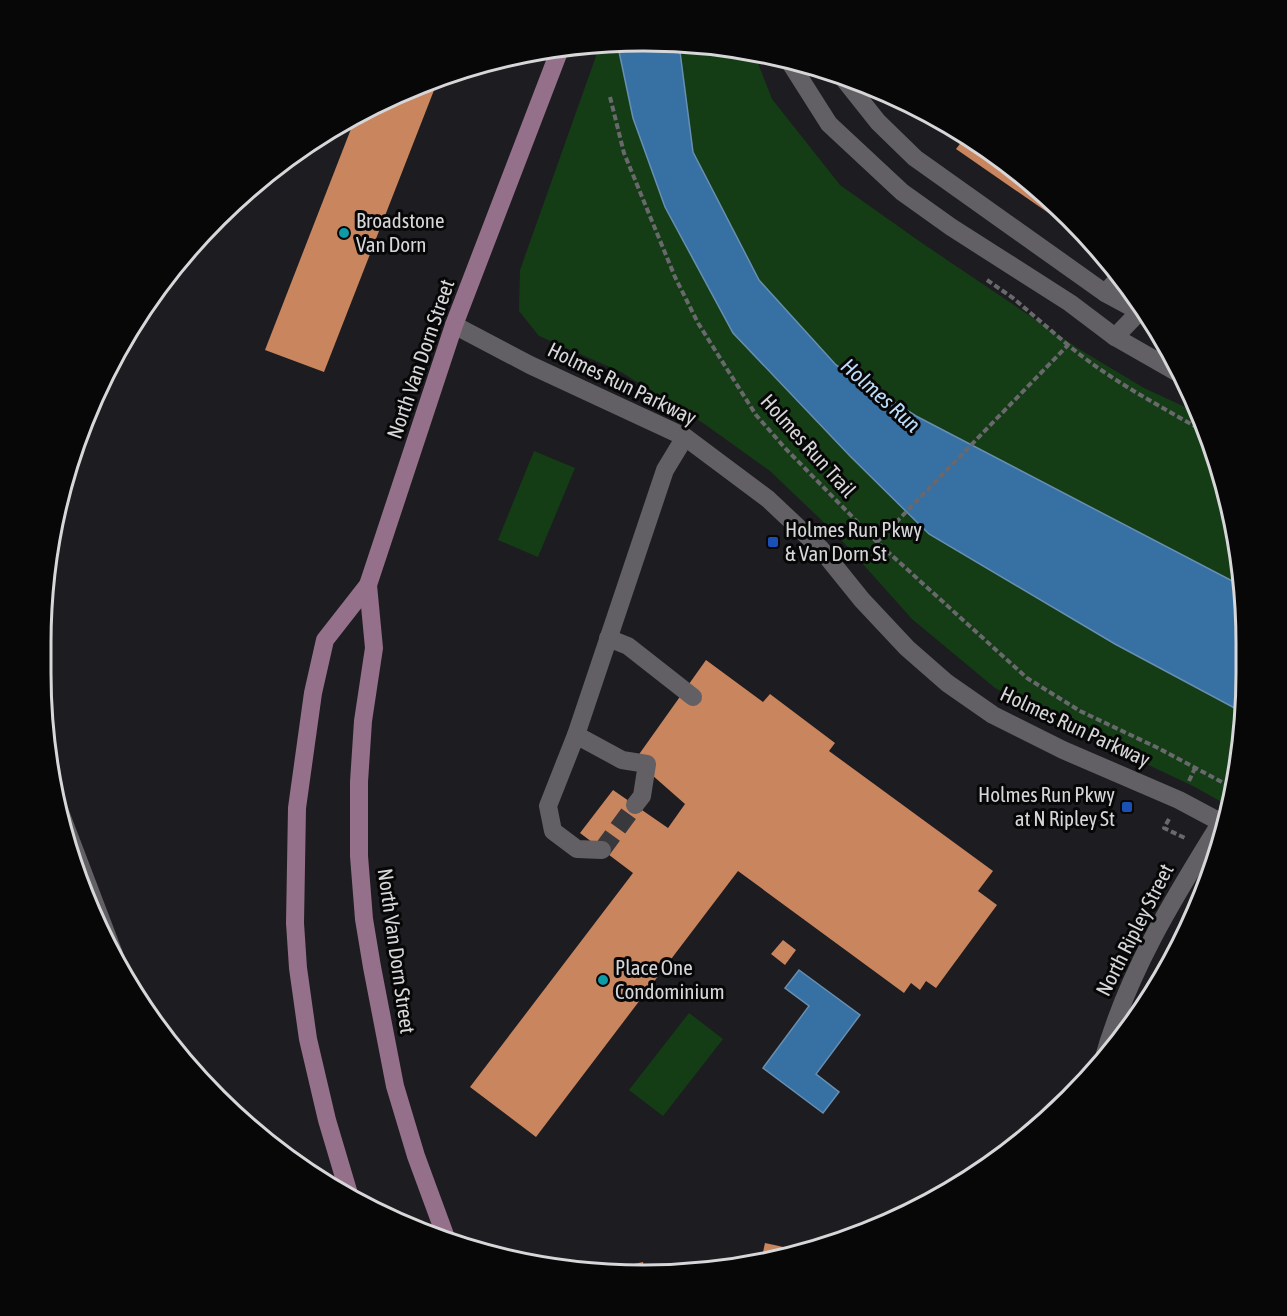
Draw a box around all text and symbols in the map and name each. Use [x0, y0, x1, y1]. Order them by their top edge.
place label: Broadstone Van Dorn [356, 208, 445, 256]
marker: Broadstone Van Dorn [337, 226, 351, 240]
street label: North Van Dorn Street [382, 276, 459, 441]
street label: Holmes Run Parkway [544, 337, 701, 430]
water label: Holmes Run [836, 353, 926, 438]
street label: Holmes Run Trail [756, 389, 862, 502]
place label: Holmes Run Pkwy & Van Dorn St [785, 517, 922, 565]
marker: Holmes Run Pkwy & Van Dorn St [766, 535, 780, 549]
street label: Holmes Run Parkway [997, 681, 1154, 771]
place label: Holmes Run Pkwy at N Ripley St [978, 782, 1115, 830]
marker: Holmes Run Pkwy at N Ripley St [1120, 800, 1134, 814]
street label: North Ripley Street [1091, 860, 1178, 1000]
street label: North Van Dorn Street [373, 867, 420, 1035]
place label: Place One Condominium [615, 955, 725, 1003]
marker: Place One Condominium [596, 973, 610, 987]

